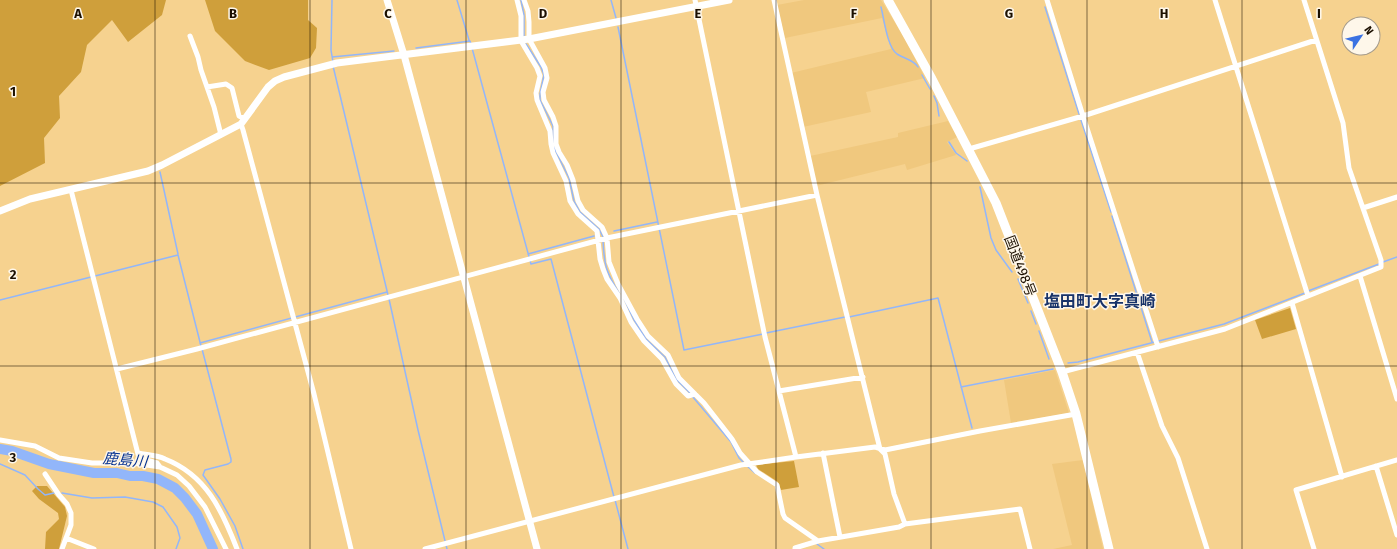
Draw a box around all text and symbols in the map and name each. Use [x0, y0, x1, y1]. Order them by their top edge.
text: A [73, 6, 82, 21]
text: B [229, 6, 237, 21]
text: C [384, 6, 392, 21]
text: D [539, 6, 548, 21]
text: E [695, 6, 702, 21]
text: F [851, 6, 858, 21]
text: G [1005, 6, 1013, 21]
text: H [1160, 6, 1168, 21]
text: I [1317, 6, 1321, 21]
north arrow [1341, 16, 1381, 56]
text: N [1361, 24, 1376, 37]
text: 1 [10, 84, 16, 99]
street label: 国道498号 [1001, 233, 1039, 299]
text: 2 [10, 267, 17, 282]
district label: 塩田町大字真崎 [1044, 292, 1156, 311]
water label: 鹿島川 [102, 449, 150, 471]
text: 3 [9, 450, 17, 465]

